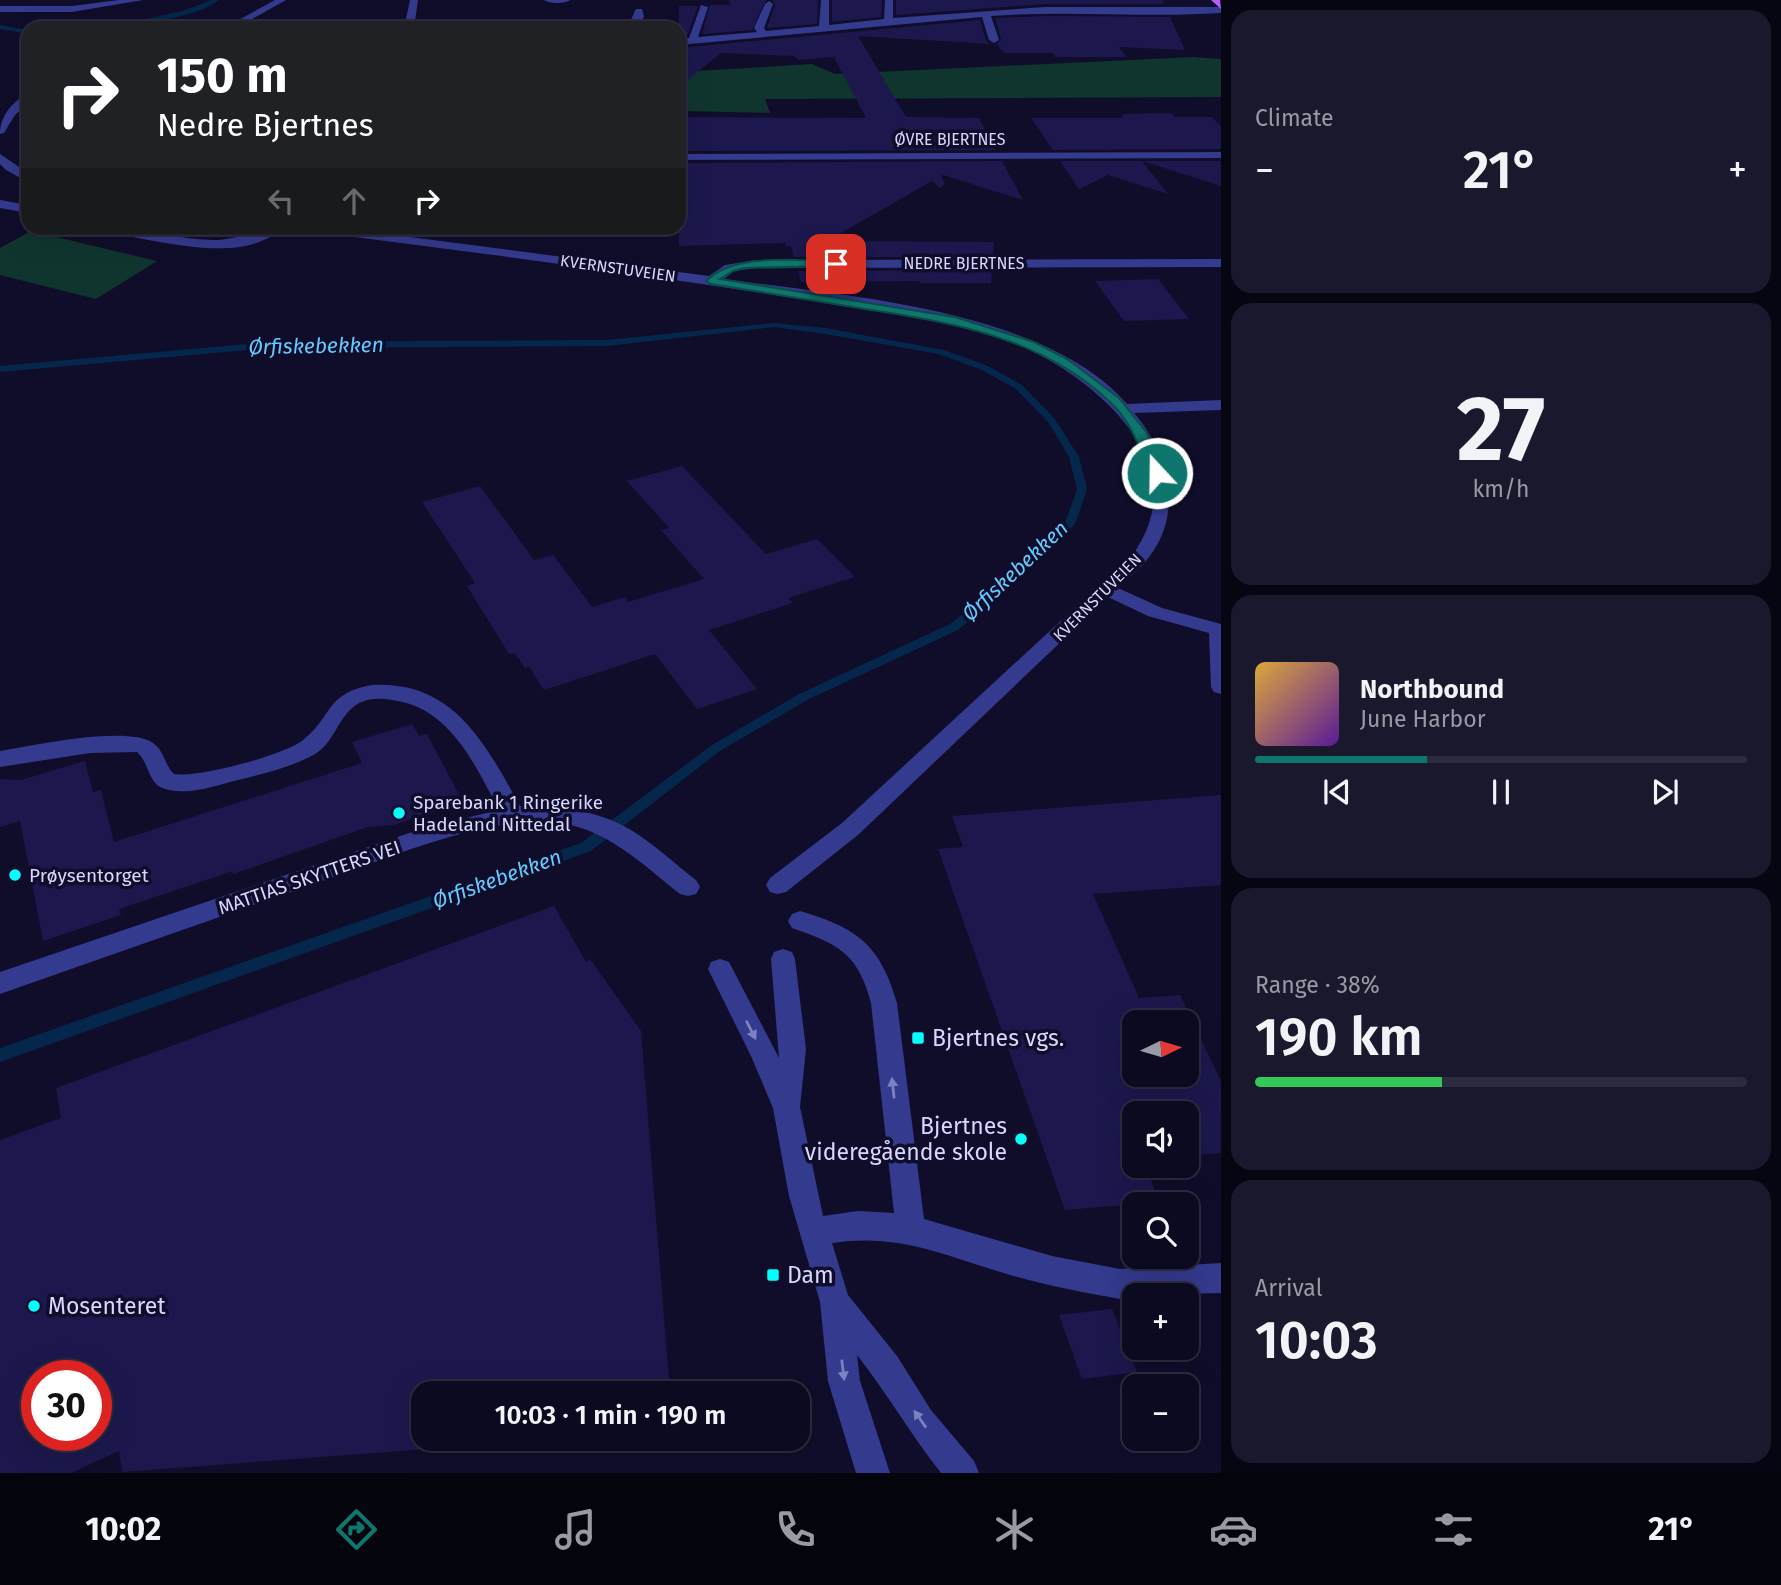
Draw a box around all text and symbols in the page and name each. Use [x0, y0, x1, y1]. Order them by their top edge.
text: 150 m [157, 46, 288, 105]
icon: right [42, 49, 133, 140]
text: Climate [1255, 104, 1334, 132]
text: Nedre Bjertnes [157, 106, 374, 144]
street label: ØVRE BJERTNES [895, 130, 1006, 149]
text: 21° [1463, 139, 1539, 202]
text: − [1255, 147, 1274, 193]
text: + [1728, 147, 1747, 193]
icon: left [262, 182, 300, 220]
icon: ahead [335, 182, 373, 220]
icon: right [408, 182, 446, 220]
pin [806, 234, 866, 294]
icon: arrive [817, 245, 855, 283]
street label: KVERNSTUVEIEN [559, 251, 677, 286]
street label: NEDRE BJERTNES [904, 254, 1025, 273]
water label: Ørfiskebekken [248, 332, 384, 360]
text: 27 [1457, 375, 1545, 484]
position arrow [1120, 436, 1194, 510]
text: km/h [1473, 475, 1529, 503]
water label: Ørfiskebekken [957, 515, 1073, 627]
street label: KVERNSTUVEIEN [1049, 549, 1145, 645]
text: Northbound [1360, 674, 1504, 705]
text: June Harbor [1360, 705, 1486, 733]
icon: previous [1318, 773, 1356, 811]
icon: pause [1482, 773, 1520, 811]
icon: next [1646, 773, 1684, 811]
place label: Sparebank 1 Ringerike Hadeland Nittedal [413, 791, 603, 836]
marker: Sparebank 1 Ringerike Hadeland Nittedal [391, 805, 407, 821]
street label: MATTIAS SKYTTERS VEI [215, 835, 403, 919]
water label: Ørfiskebekken [429, 844, 565, 914]
place label: Prøysentorget [29, 864, 149, 887]
marker: Prøysentorget [7, 867, 23, 883]
text: Range · 38% [1255, 971, 1380, 999]
text: 190 km [1255, 1006, 1423, 1069]
north arrow [1122, 1010, 1199, 1087]
map controls [1122, 1010, 1199, 1451]
one-way arrow [746, 1020, 757, 1040]
place label: Bjertnes vgs. [932, 1024, 1064, 1052]
marker: Bjertnes vgs. [910, 1030, 926, 1046]
one-way arrow [887, 1077, 898, 1099]
button: sound [1122, 1101, 1199, 1178]
place label: Bjertnes videregående skole [805, 1112, 1007, 1166]
marker: Bjertnes videregående skole [1013, 1131, 1029, 1147]
button: search [1122, 1192, 1199, 1269]
place label: Dam [787, 1261, 834, 1289]
marker: Dam [765, 1267, 781, 1283]
text: Arrival [1255, 1274, 1322, 1302]
button: + [1122, 1283, 1199, 1360]
place label: Mosenteret [48, 1292, 166, 1320]
marker: Mosenteret [26, 1298, 42, 1314]
text: 10:03 [1255, 1309, 1378, 1372]
one-way arrow [837, 1359, 848, 1381]
speed limit sign: 30 [21, 1360, 112, 1451]
button: − [1122, 1374, 1199, 1451]
text: 10:03 · 1 min · 190 m [495, 1400, 726, 1431]
one-way arrow [913, 1410, 927, 1428]
icon: directions [332, 1505, 381, 1554]
icon: music [551, 1505, 600, 1554]
icon: phone [771, 1505, 820, 1554]
icon: climate [990, 1505, 1039, 1554]
icon: car [1209, 1505, 1258, 1554]
icon: filters [1429, 1505, 1478, 1554]
text: 10:02 [85, 1510, 161, 1548]
text: 21° [1648, 1510, 1696, 1548]

